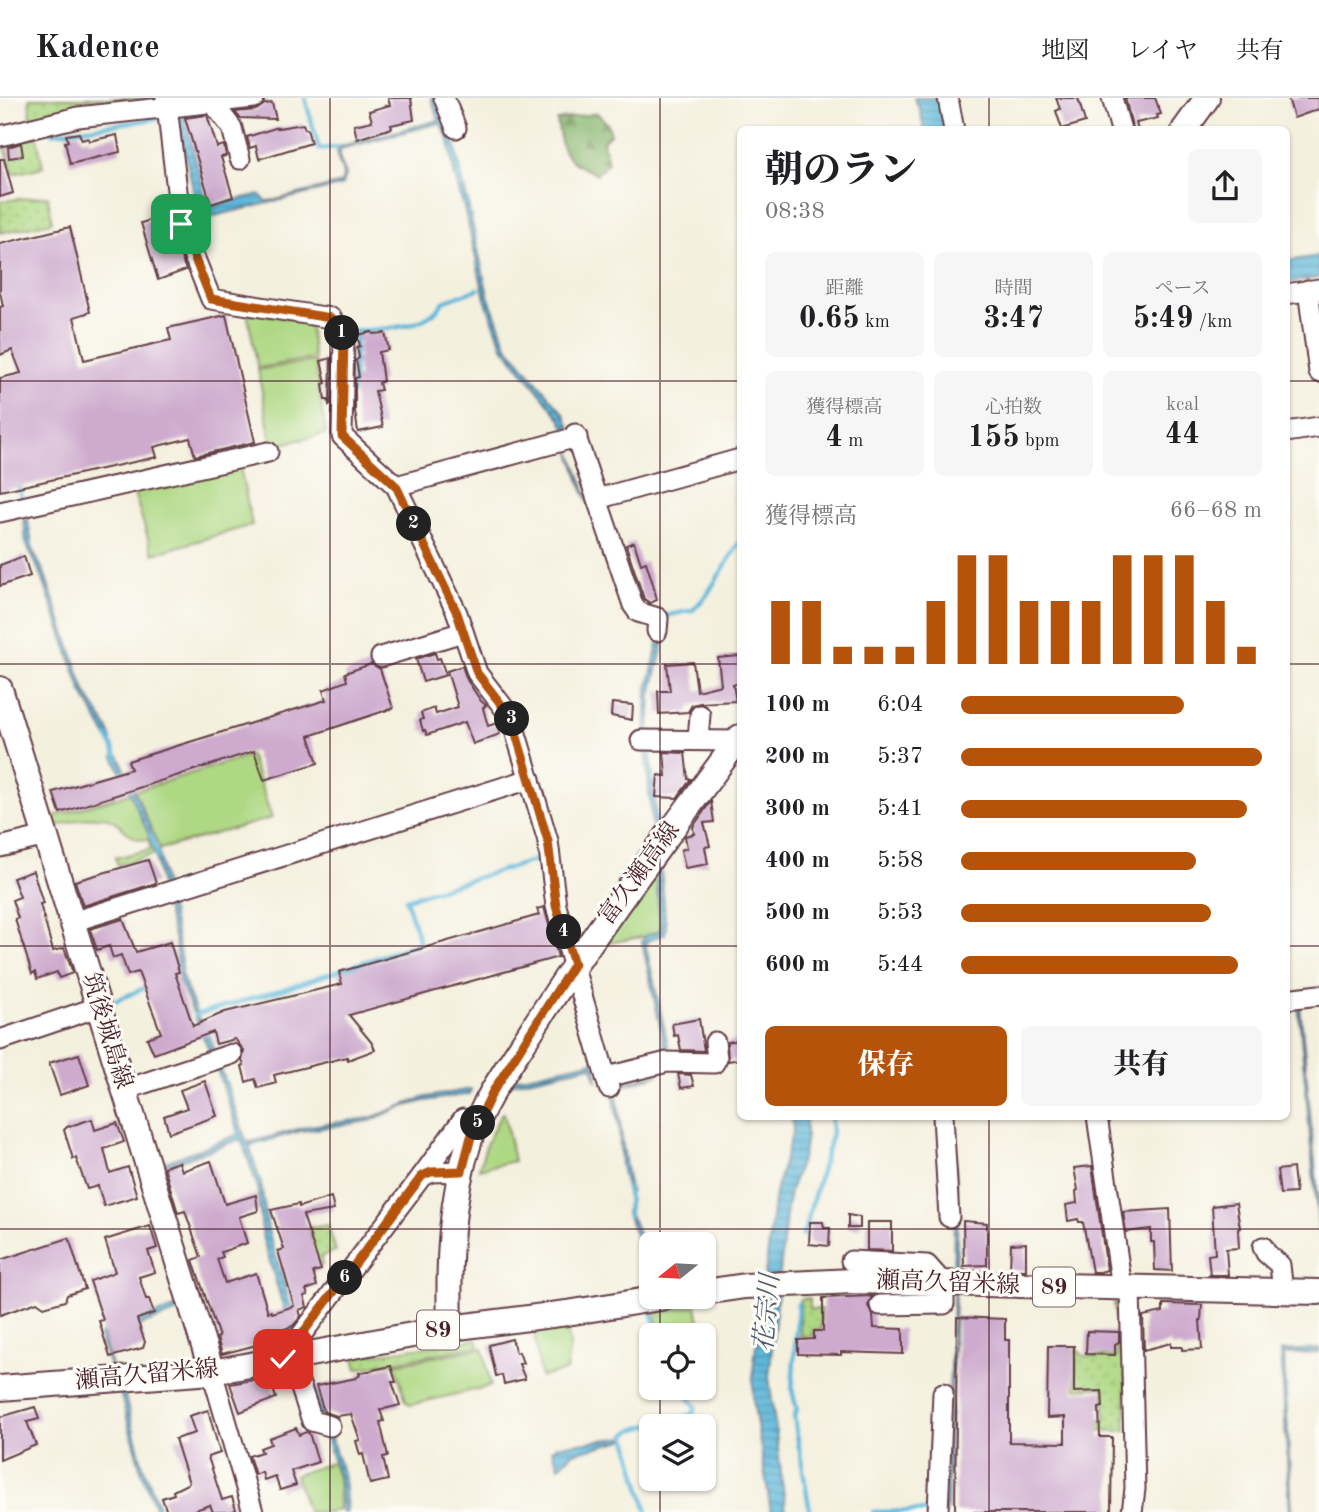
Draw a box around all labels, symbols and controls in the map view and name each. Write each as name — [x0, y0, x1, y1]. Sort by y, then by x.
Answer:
text: Kadence — [35, 32, 160, 65]
text: 地図 — [1041, 40, 1089, 64]
text: レイヤ — [1127, 40, 1198, 64]
text: 共有 — [1236, 40, 1284, 64]
button: share — [1188, 149, 1262, 223]
text: 朝のラン — [765, 153, 917, 191]
pin — [151, 194, 211, 254]
text: 08:38 — [765, 200, 825, 223]
icon: arrive — [162, 205, 200, 243]
text: 距離 — [825, 280, 864, 299]
text: 時間 — [994, 280, 1033, 299]
text: ペース — [1154, 280, 1211, 299]
text: 0.65 — [799, 304, 860, 334]
text: 3:47 — [983, 304, 1044, 334]
text: 5:49 — [1133, 304, 1193, 334]
text: km — [860, 313, 890, 332]
text: /km — [1193, 313, 1232, 332]
pin: 1 — [324, 316, 360, 350]
text: 1 — [336, 323, 347, 342]
text: kcal — [1166, 396, 1199, 415]
text: 獲得標高 — [806, 399, 883, 418]
text: 心拍数 — [985, 399, 1042, 418]
text: 44 — [1165, 420, 1200, 450]
text: 4 — [826, 423, 843, 453]
text: 155 — [967, 423, 1020, 453]
text: m — [843, 432, 863, 451]
text: bpm — [1020, 432, 1060, 451]
text: 66–68 m — [1170, 499, 1262, 522]
text: 獲得標高 — [765, 505, 857, 528]
pin: 2 — [396, 506, 432, 542]
text: 2 — [408, 514, 419, 533]
text: 100 m — [765, 693, 830, 716]
text: 6:04 — [877, 693, 923, 716]
pin: 3 — [494, 702, 530, 736]
text: 3 — [506, 709, 517, 728]
text: 200 m — [765, 745, 830, 768]
text: 5:37 — [877, 745, 923, 768]
text: 300 m — [765, 797, 830, 820]
text: 5:41 — [877, 797, 923, 820]
street label: 富久瀬高線 — [593, 817, 685, 930]
text: 400 m — [765, 849, 830, 872]
text: 5:58 — [877, 849, 923, 872]
text: 500 m — [765, 901, 830, 924]
text: 5:53 — [877, 901, 923, 924]
pin: 4 — [546, 914, 582, 950]
text: 4 — [558, 922, 569, 941]
text: 600 m — [765, 953, 830, 976]
text: 5:44 — [877, 953, 923, 976]
street label: 筑後城島線 — [77, 969, 138, 1092]
button: 保存 — [765, 1026, 1007, 1106]
button: 共有 — [1021, 1026, 1262, 1106]
pin: 5 — [461, 1105, 496, 1140]
text: 5 — [472, 1113, 483, 1132]
north arrow — [639, 1232, 716, 1309]
map controls — [639, 1232, 716, 1491]
pin: 6 — [328, 1260, 362, 1296]
street label: 瀬高久留米線 — [876, 1266, 1020, 1299]
text: 6 — [339, 1268, 350, 1287]
road number: 89 — [1033, 1268, 1075, 1306]
water label: 花宗川 — [750, 1270, 785, 1353]
road number: 89 — [417, 1310, 459, 1350]
button: locate — [639, 1323, 716, 1400]
pin — [253, 1329, 313, 1389]
icon: check — [264, 1340, 302, 1378]
street label: 瀬高久留米線 — [74, 1355, 220, 1394]
button: layers — [639, 1414, 716, 1491]

